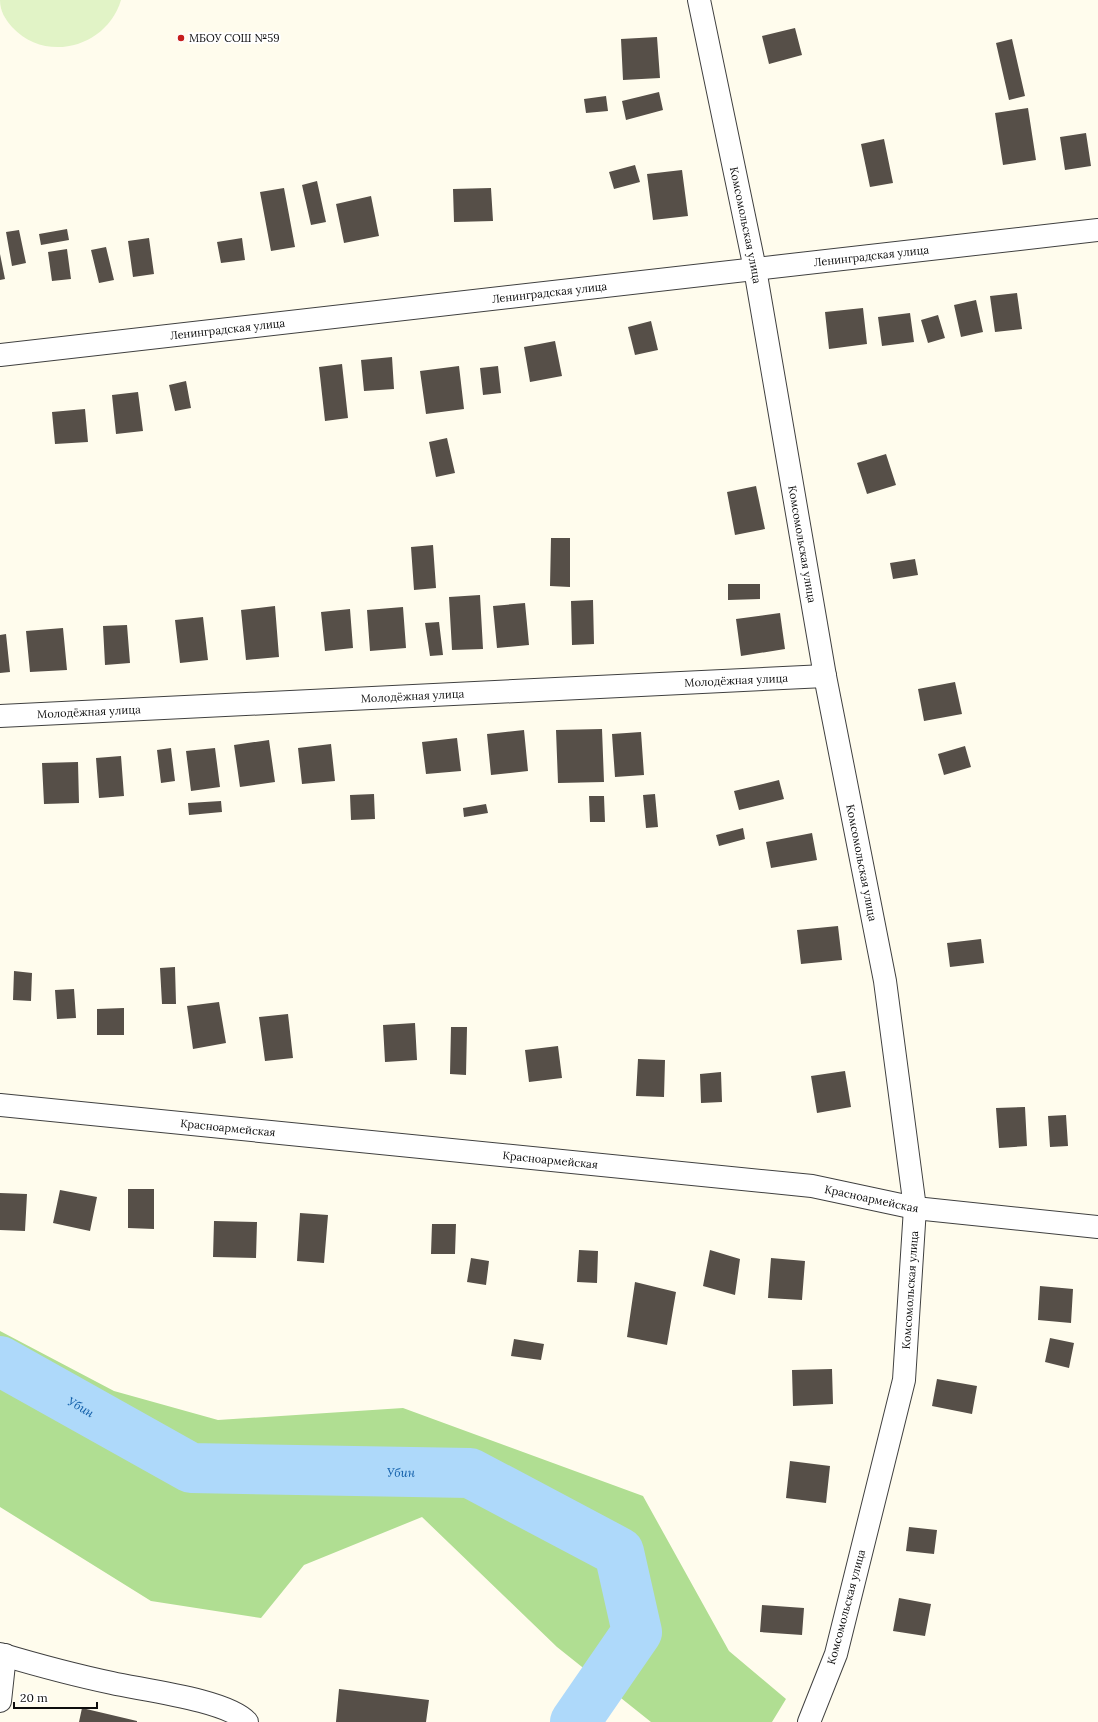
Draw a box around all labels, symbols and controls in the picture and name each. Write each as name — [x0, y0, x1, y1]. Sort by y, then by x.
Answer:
place label: МБОУ СОШ №59 — [189, 31, 280, 45]
marker: МБОУ СОШ №59 — [176, 33, 186, 43]
street label: Комсомольская улица — [727, 166, 764, 285]
street label: Ленинградская улица — [813, 242, 930, 269]
street label: Ленинградская улица — [491, 279, 608, 306]
street label: Ленинградская улица — [169, 316, 286, 343]
street label: Комсомольская улица — [785, 484, 819, 604]
street label: Молодёжная улица — [684, 671, 789, 690]
street label: Молодёжная улица — [360, 686, 465, 705]
street label: Молодёжная улица — [37, 702, 141, 721]
street label: Комсомольская улица — [843, 803, 880, 923]
street label: Красноармейская — [180, 1116, 276, 1139]
street label: Красноармейская — [502, 1148, 599, 1172]
street label: Красноармейская — [823, 1182, 919, 1215]
street label: Комсомольская улица — [899, 1230, 921, 1350]
water label: Убин — [65, 1393, 98, 1420]
water label: Убин — [387, 1464, 416, 1480]
street label: Комсомольская улица — [824, 1548, 868, 1666]
scale bar — [14, 1684, 97, 1710]
text: 20 m — [20, 1690, 48, 1705]

